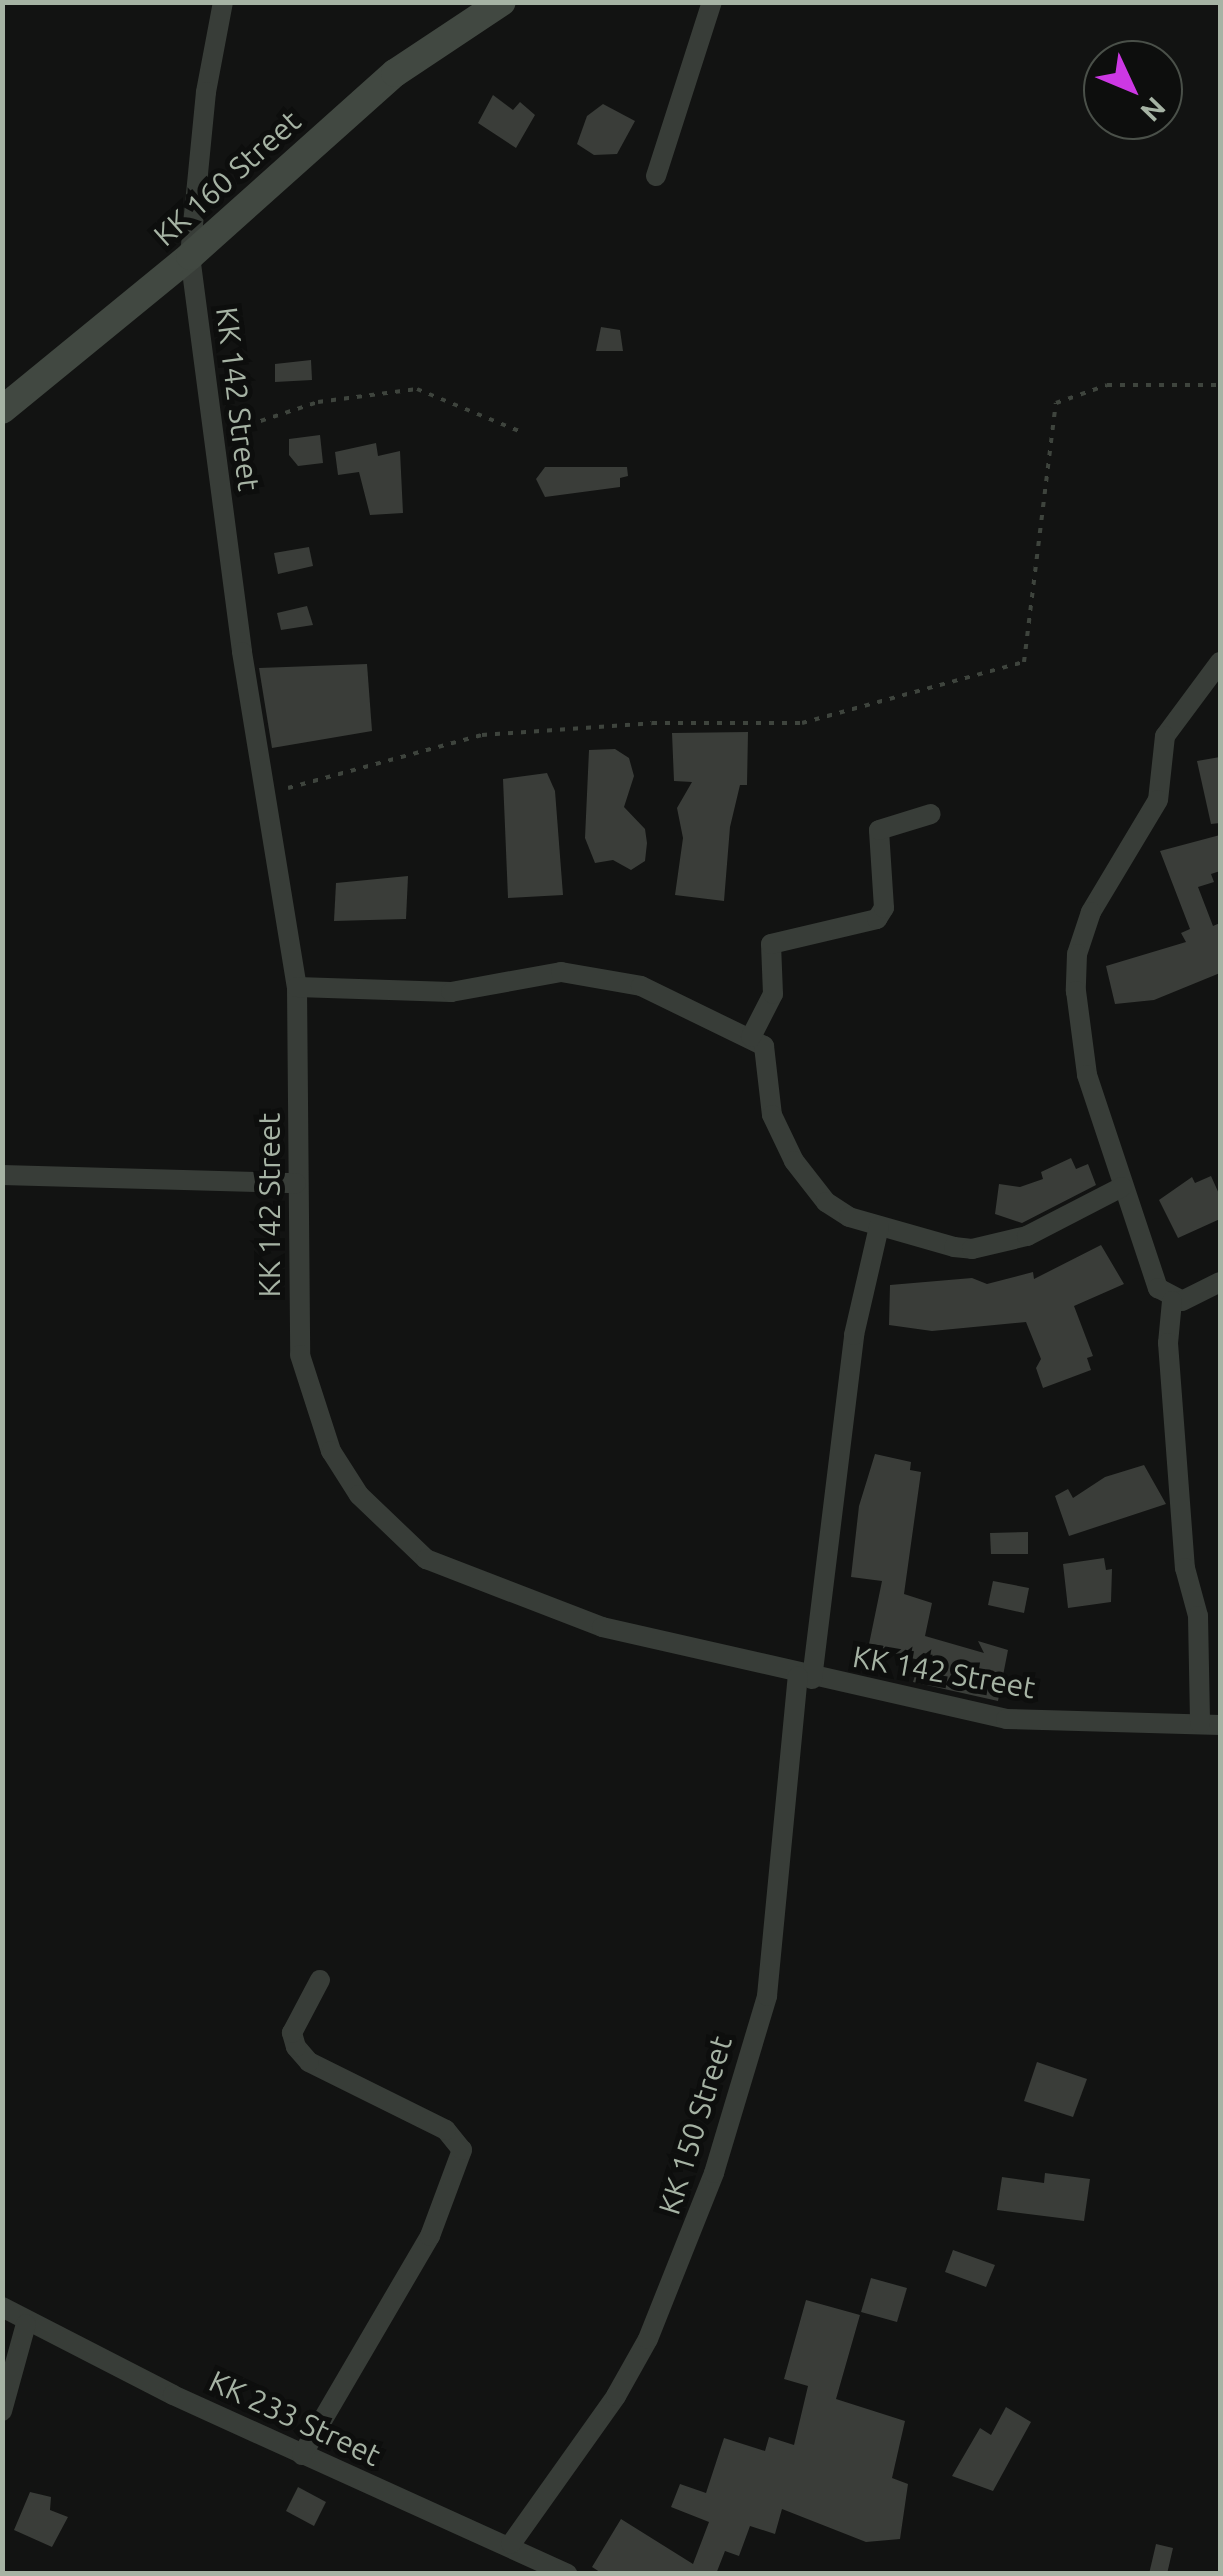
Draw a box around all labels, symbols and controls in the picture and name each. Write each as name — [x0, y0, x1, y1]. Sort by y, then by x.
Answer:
north arrow — [1083, 40, 1183, 140]
text: N — [1135, 92, 1172, 128]
street label: KK 160 Street — [146, 103, 308, 253]
street label: KK 142 Street — [209, 305, 267, 493]
street label: KK 142 Street — [251, 1113, 287, 1297]
street label: KK 142 Street — [850, 1638, 1038, 1706]
street label: KK 150 Street — [651, 2031, 739, 2219]
street label: KK 233 Street — [204, 2363, 386, 2473]

